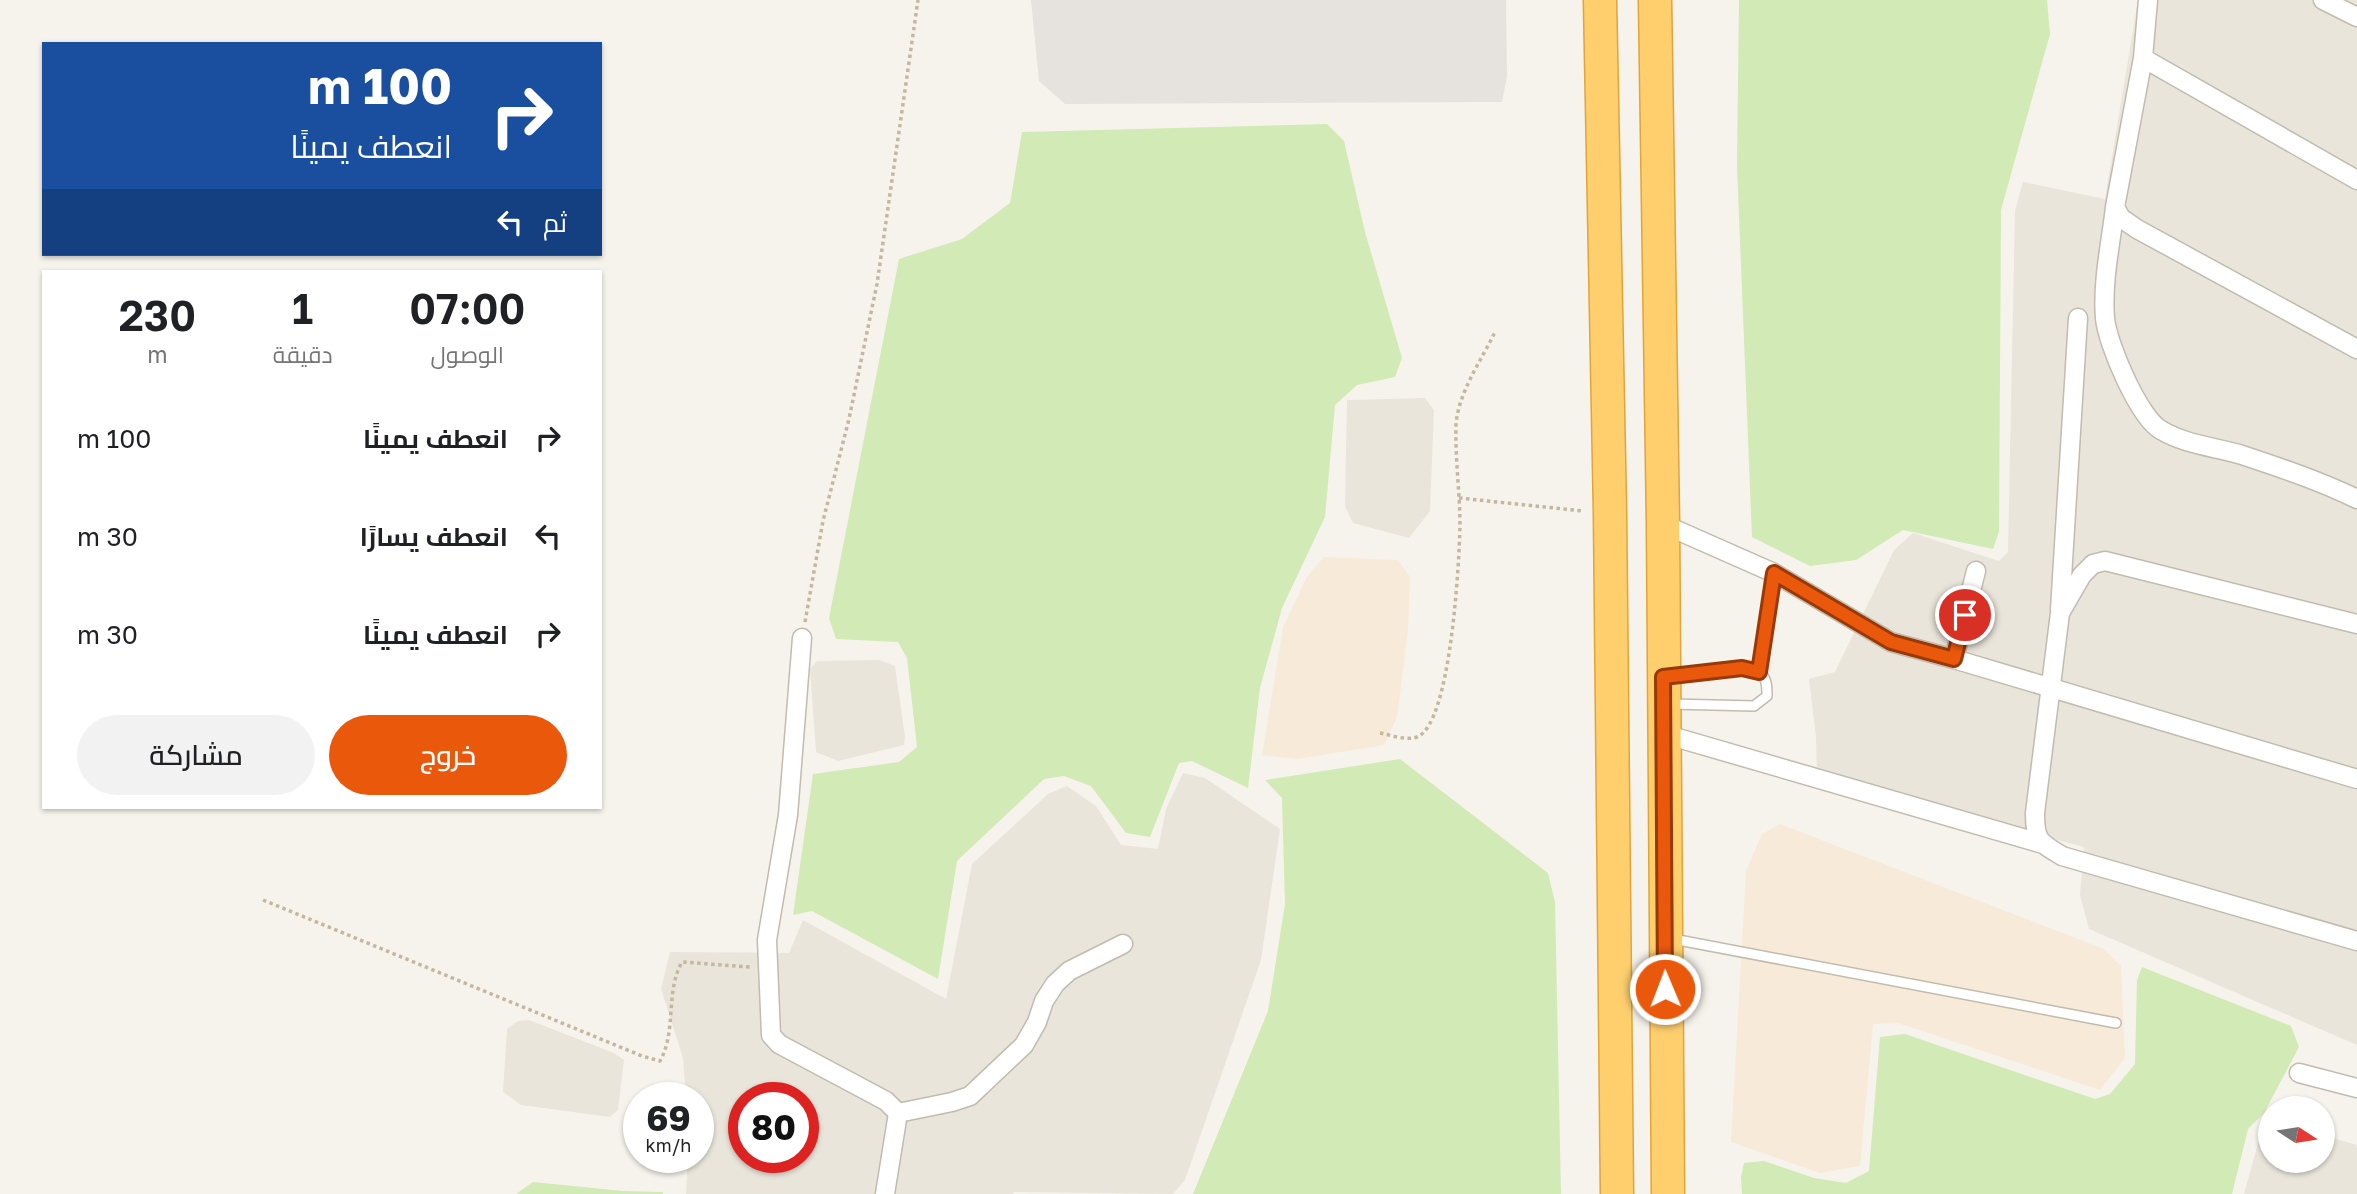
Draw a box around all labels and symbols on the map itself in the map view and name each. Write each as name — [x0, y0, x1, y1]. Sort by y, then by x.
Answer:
pin — [1935, 585, 1995, 645]
position arrow — [1628, 952, 1702, 1026]
speed limit sign: 80 — [728, 1082, 819, 1173]
north arrow — [2258, 1096, 2334, 1172]

